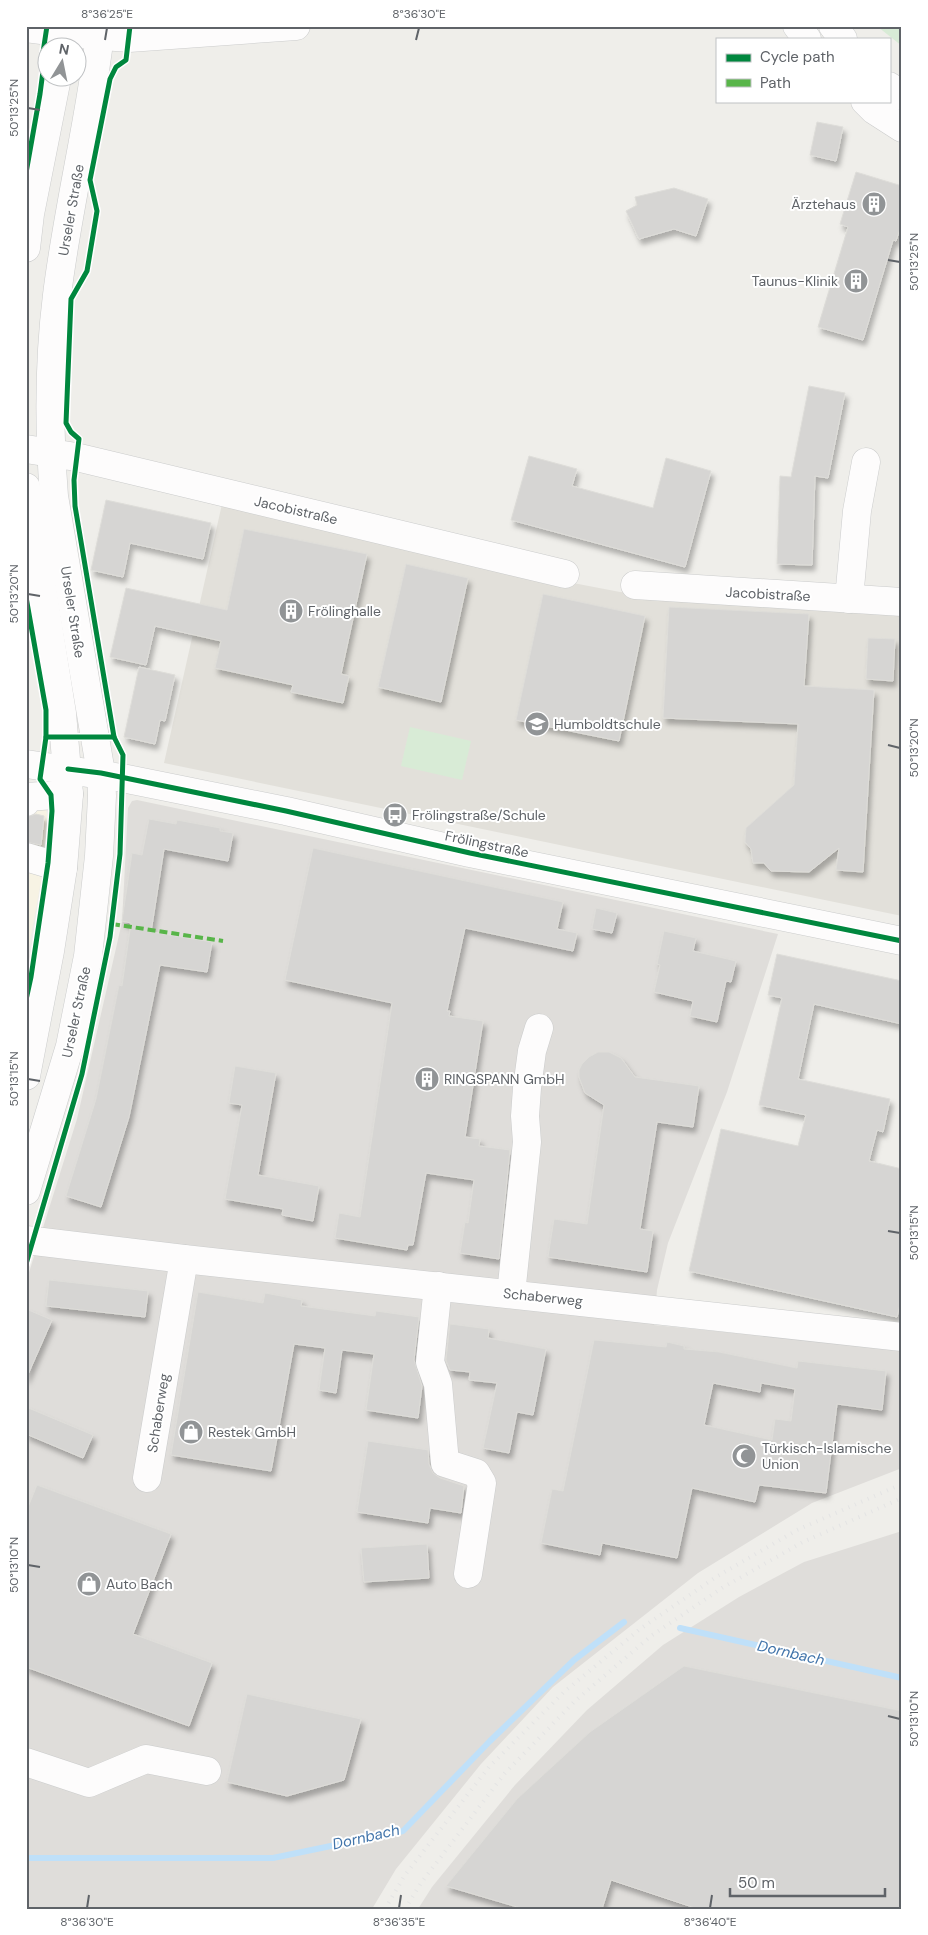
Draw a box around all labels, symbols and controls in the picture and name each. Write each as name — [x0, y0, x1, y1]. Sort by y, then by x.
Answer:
text: 8°36'25"E — [81, 6, 133, 22]
text: 8°36'30"E — [392, 6, 446, 22]
north arrow — [38, 38, 88, 88]
legend — [716, 38, 890, 102]
text: N — [58, 39, 71, 59]
text: Cycle path — [760, 47, 835, 67]
text: Path — [760, 73, 791, 93]
text: 50°13'25"N — [6, 79, 22, 137]
street label: Urseler Straße — [54, 163, 88, 257]
building icon: Ärztehaus — [861, 191, 887, 217]
place label: Ärztehaus — [791, 195, 856, 213]
text: 50°13'25"N — [906, 233, 922, 291]
building icon: Taunus-Klinik — [843, 268, 869, 294]
place label: Taunus-Klinik — [752, 272, 838, 290]
street label: Jacobistraße — [253, 492, 340, 528]
text: 50°13'20"N — [6, 564, 22, 624]
street label: Urseler Straße — [57, 565, 89, 659]
street label: Jacobistraße — [725, 583, 811, 605]
building icon: Frölinghalle — [278, 598, 304, 624]
place label: Frölinghalle — [308, 602, 381, 620]
school or university icon: Humboldtschule — [524, 711, 550, 737]
place label: Humboldtschule — [554, 715, 661, 733]
text: 50°13'20"N — [906, 718, 922, 778]
bus stop icon: Frölingstraße/Schule — [382, 802, 408, 828]
place label: Frölingstraße/Schule — [412, 806, 546, 824]
street label: Frölingstraße — [444, 826, 531, 862]
street label: Urseler Straße — [58, 965, 94, 1059]
text: 50°13'15"N — [6, 1051, 22, 1107]
building icon: RINGSPANN GmbH — [414, 1066, 440, 1092]
place label: RINGSPANN GmbH — [444, 1070, 565, 1088]
text: 50°13'15"N — [906, 1205, 922, 1261]
street label: Schaberweg — [502, 1284, 584, 1310]
street label: Schaberweg — [143, 1372, 173, 1454]
shop icon: Restek GmbH — [178, 1419, 204, 1445]
place label: Restek GmbH — [208, 1423, 296, 1441]
place label: Türkisch-Islamische Union — [762, 1439, 891, 1473]
mosque icon: Türkisch-Islamische Union — [731, 1443, 757, 1469]
text: 50°13'10"N — [6, 1537, 22, 1593]
shop icon: Auto Bach — [76, 1571, 102, 1597]
place label: Auto Bach — [106, 1575, 173, 1593]
water label: Dornbach — [755, 1636, 827, 1671]
text: 50°13'10"N — [906, 1691, 922, 1747]
water label: Dornbach — [330, 1819, 402, 1854]
scale bar — [730, 1865, 886, 1897]
text: 50 m — [738, 1873, 775, 1893]
text: 8°36'30"E — [60, 1914, 114, 1930]
text: 8°36'35"E — [373, 1914, 425, 1930]
text: 8°36'40"E — [683, 1914, 737, 1930]

